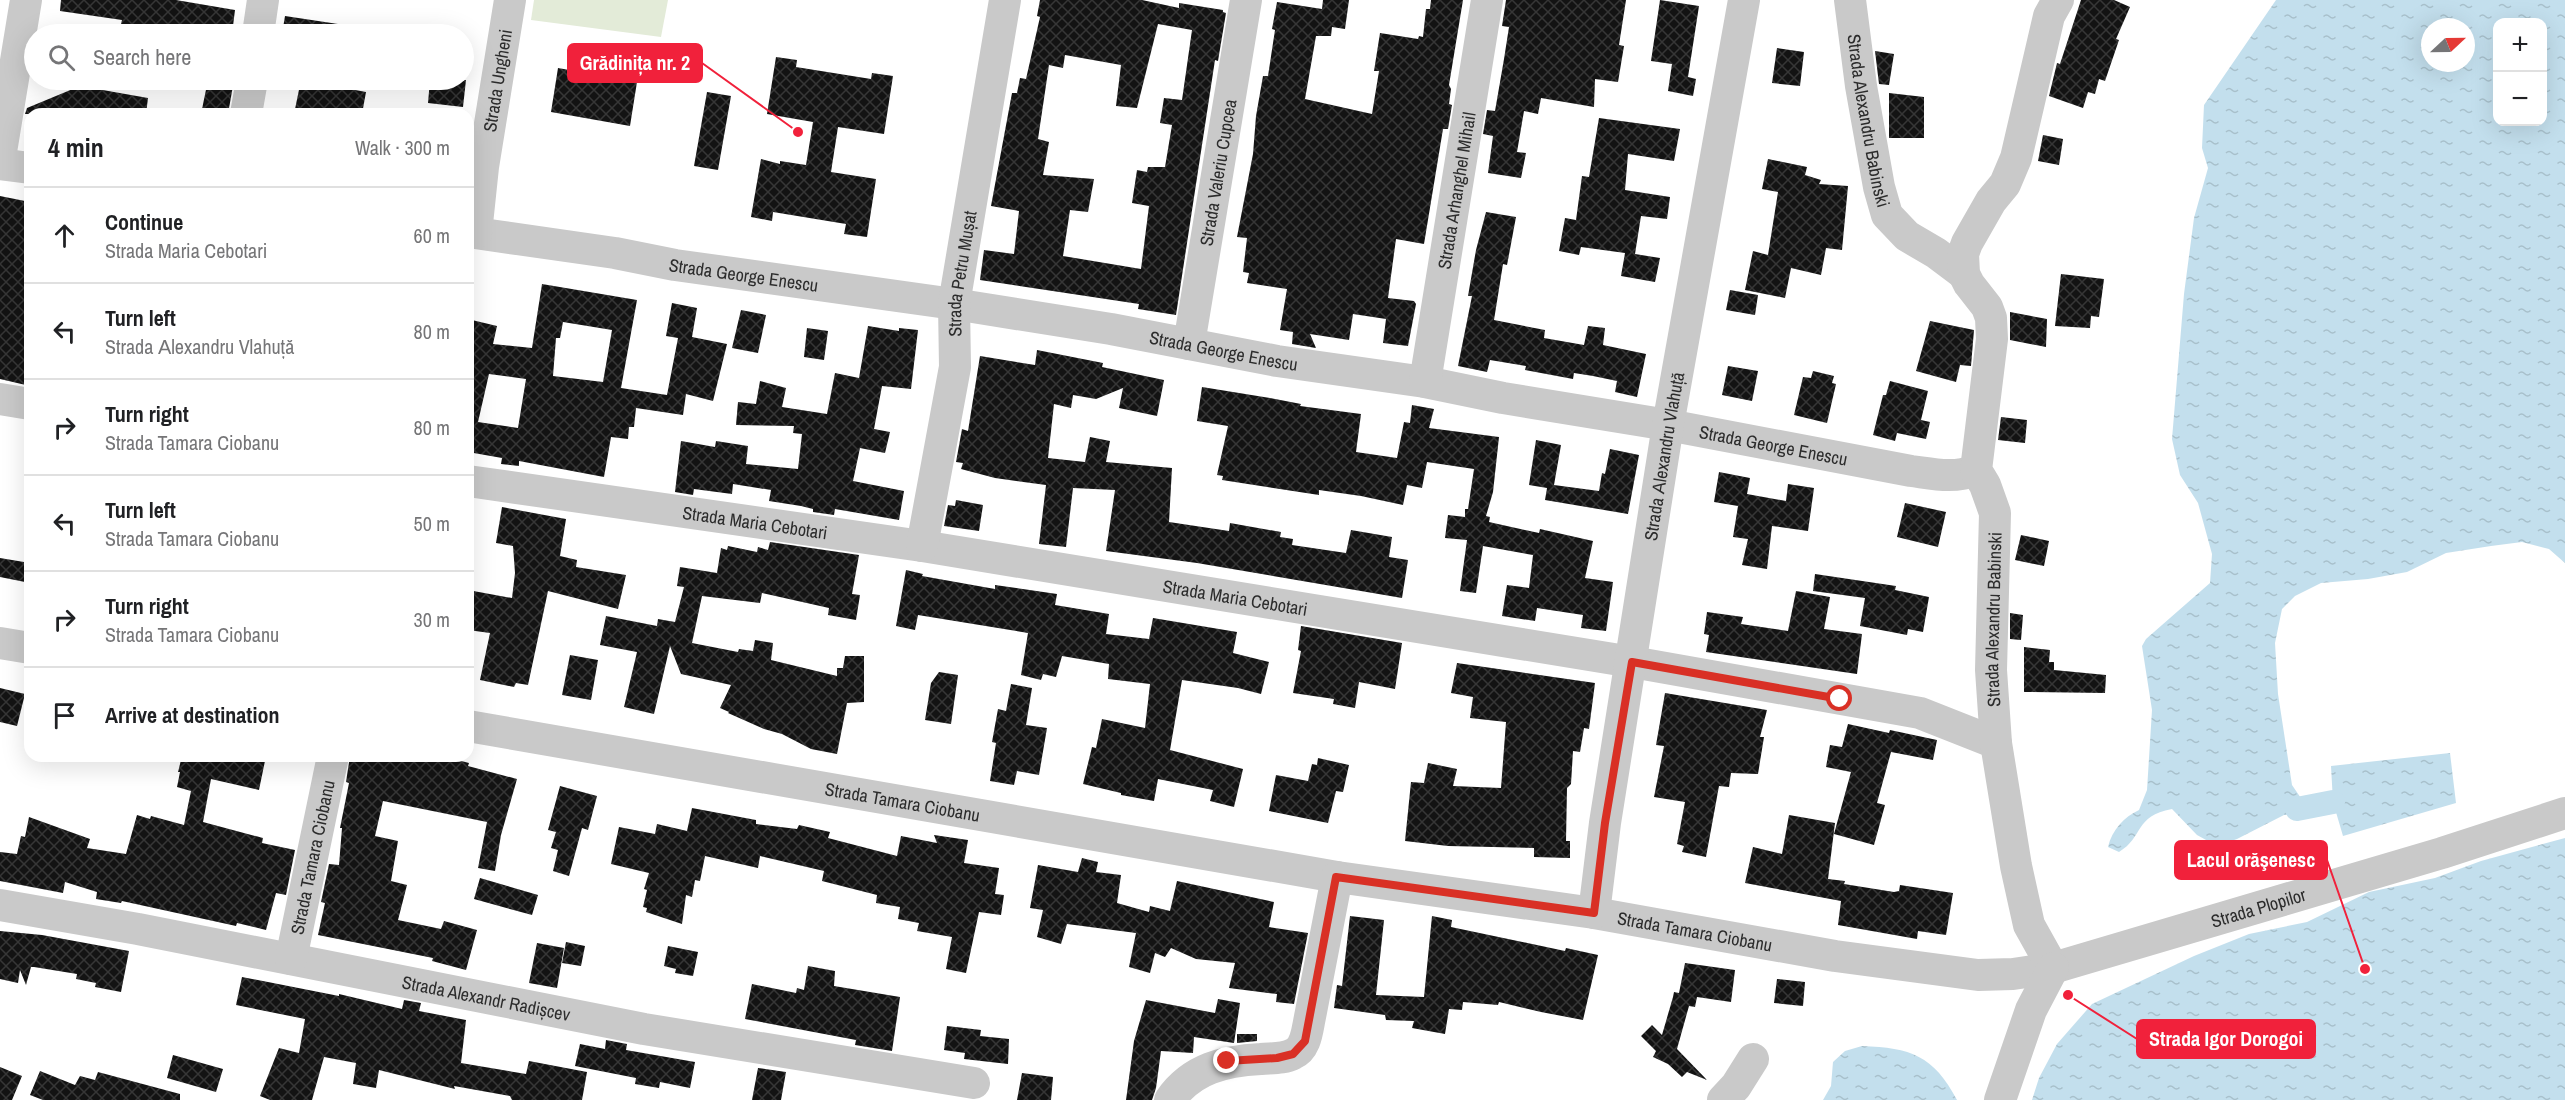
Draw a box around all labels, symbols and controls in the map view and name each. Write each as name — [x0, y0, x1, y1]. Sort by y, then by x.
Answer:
north arrow — [2421, 18, 2475, 72]
map controls — [2493, 18, 2547, 126]
button: + — [2493, 18, 2547, 72]
search box — [24, 24, 474, 90]
street label: Strada Ungheni — [476, 27, 518, 134]
street label: Strada Alexandru Babinski — [1842, 33, 1897, 210]
icon: search — [45, 41, 78, 74]
text: Search here — [93, 42, 191, 72]
callout: Grădinița nr. 2 — [568, 44, 702, 82]
text: Grădinița nr. 2 — [580, 49, 690, 76]
button: − — [2493, 72, 2547, 126]
street label: Strada Valeriu Cupcea — [1193, 97, 1242, 248]
street label: Strada Arhanghel Mihail — [1431, 110, 1481, 271]
text: 4 min — [48, 130, 104, 165]
text: Walk · 300 m — [355, 134, 450, 161]
text: Continue — [105, 207, 183, 237]
street label: Strada Petru Mușat — [941, 209, 982, 337]
icon: ahead — [48, 219, 81, 252]
text: 60 m — [414, 222, 450, 249]
text: Strada Maria Cebotari — [105, 237, 267, 264]
street label: Strada George Enescu — [667, 252, 820, 297]
text: Turn left — [105, 303, 176, 333]
icon: left — [48, 315, 81, 348]
text: 80 m — [414, 318, 450, 345]
street label: Strada George Enescu — [1147, 324, 1299, 376]
text: Strada Аlexandru Vlahuță — [105, 333, 294, 360]
street label: Strada Аlexandru Vlahuță — [1637, 370, 1690, 542]
text: Turn right — [105, 399, 189, 429]
icon: right — [48, 411, 81, 444]
text: 80 m — [414, 414, 450, 441]
street label: Strada George Enescu — [1697, 419, 1850, 471]
text: Strada Tamara Ciobanu — [105, 429, 279, 456]
text: Turn left — [105, 495, 176, 525]
street label: Strada Maria Cebotari — [681, 499, 829, 545]
icon: left — [48, 507, 81, 540]
text: 50 m — [414, 510, 450, 537]
text: Strada Tamara Ciobanu — [105, 525, 279, 552]
street label: Strada Alexandru Babinski — [1978, 532, 2007, 708]
street label: Strada Maria Cebotari — [1161, 573, 1309, 621]
text: Turn right — [105, 591, 189, 621]
icon: right — [48, 603, 81, 636]
text: 30 m — [414, 606, 450, 633]
text: Strada Tamara Ciobanu — [105, 621, 279, 648]
route start — [1826, 685, 1852, 711]
icon: arrive — [48, 699, 81, 732]
text: Arrive at destination — [105, 700, 279, 730]
street label: Strada Tamara Ciobanu — [823, 776, 982, 827]
street label: Strada Tamara Ciobanu — [284, 778, 340, 937]
callout: Lacul orăşenesc — [2175, 841, 2327, 879]
text: Lacul orăşenesc — [2187, 846, 2315, 873]
street label: Strada Plopilor — [2208, 881, 2309, 933]
street label: Strada Tamara Ciobanu — [1615, 905, 1774, 957]
street label: Strada Alexandr Radișcev — [400, 969, 573, 1027]
callout: Strada Igor Dorogoi — [2137, 1020, 2315, 1058]
text: Strada Igor Dorogoi — [2149, 1025, 2303, 1052]
route end — [1213, 1047, 1239, 1073]

